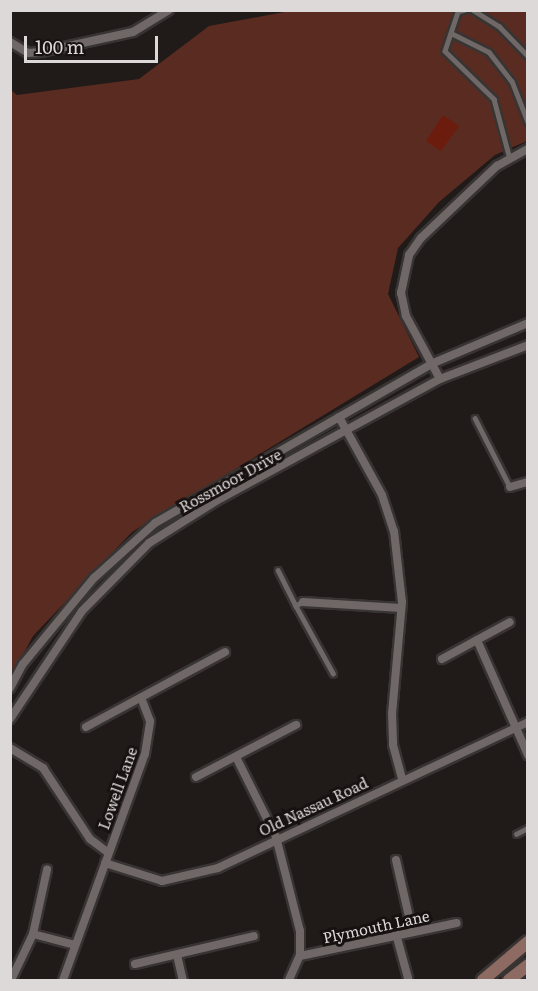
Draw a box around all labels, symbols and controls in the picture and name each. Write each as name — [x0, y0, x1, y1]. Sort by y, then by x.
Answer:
scale bar — [27, 24, 160, 62]
text: 100 m — [35, 33, 84, 60]
street label: Rossmoor Drive — [176, 445, 284, 515]
street label: Lowell Lane — [94, 744, 140, 832]
street label: Old Nassau Road — [256, 773, 370, 839]
street label: Plymouth Lane — [321, 906, 431, 946]

